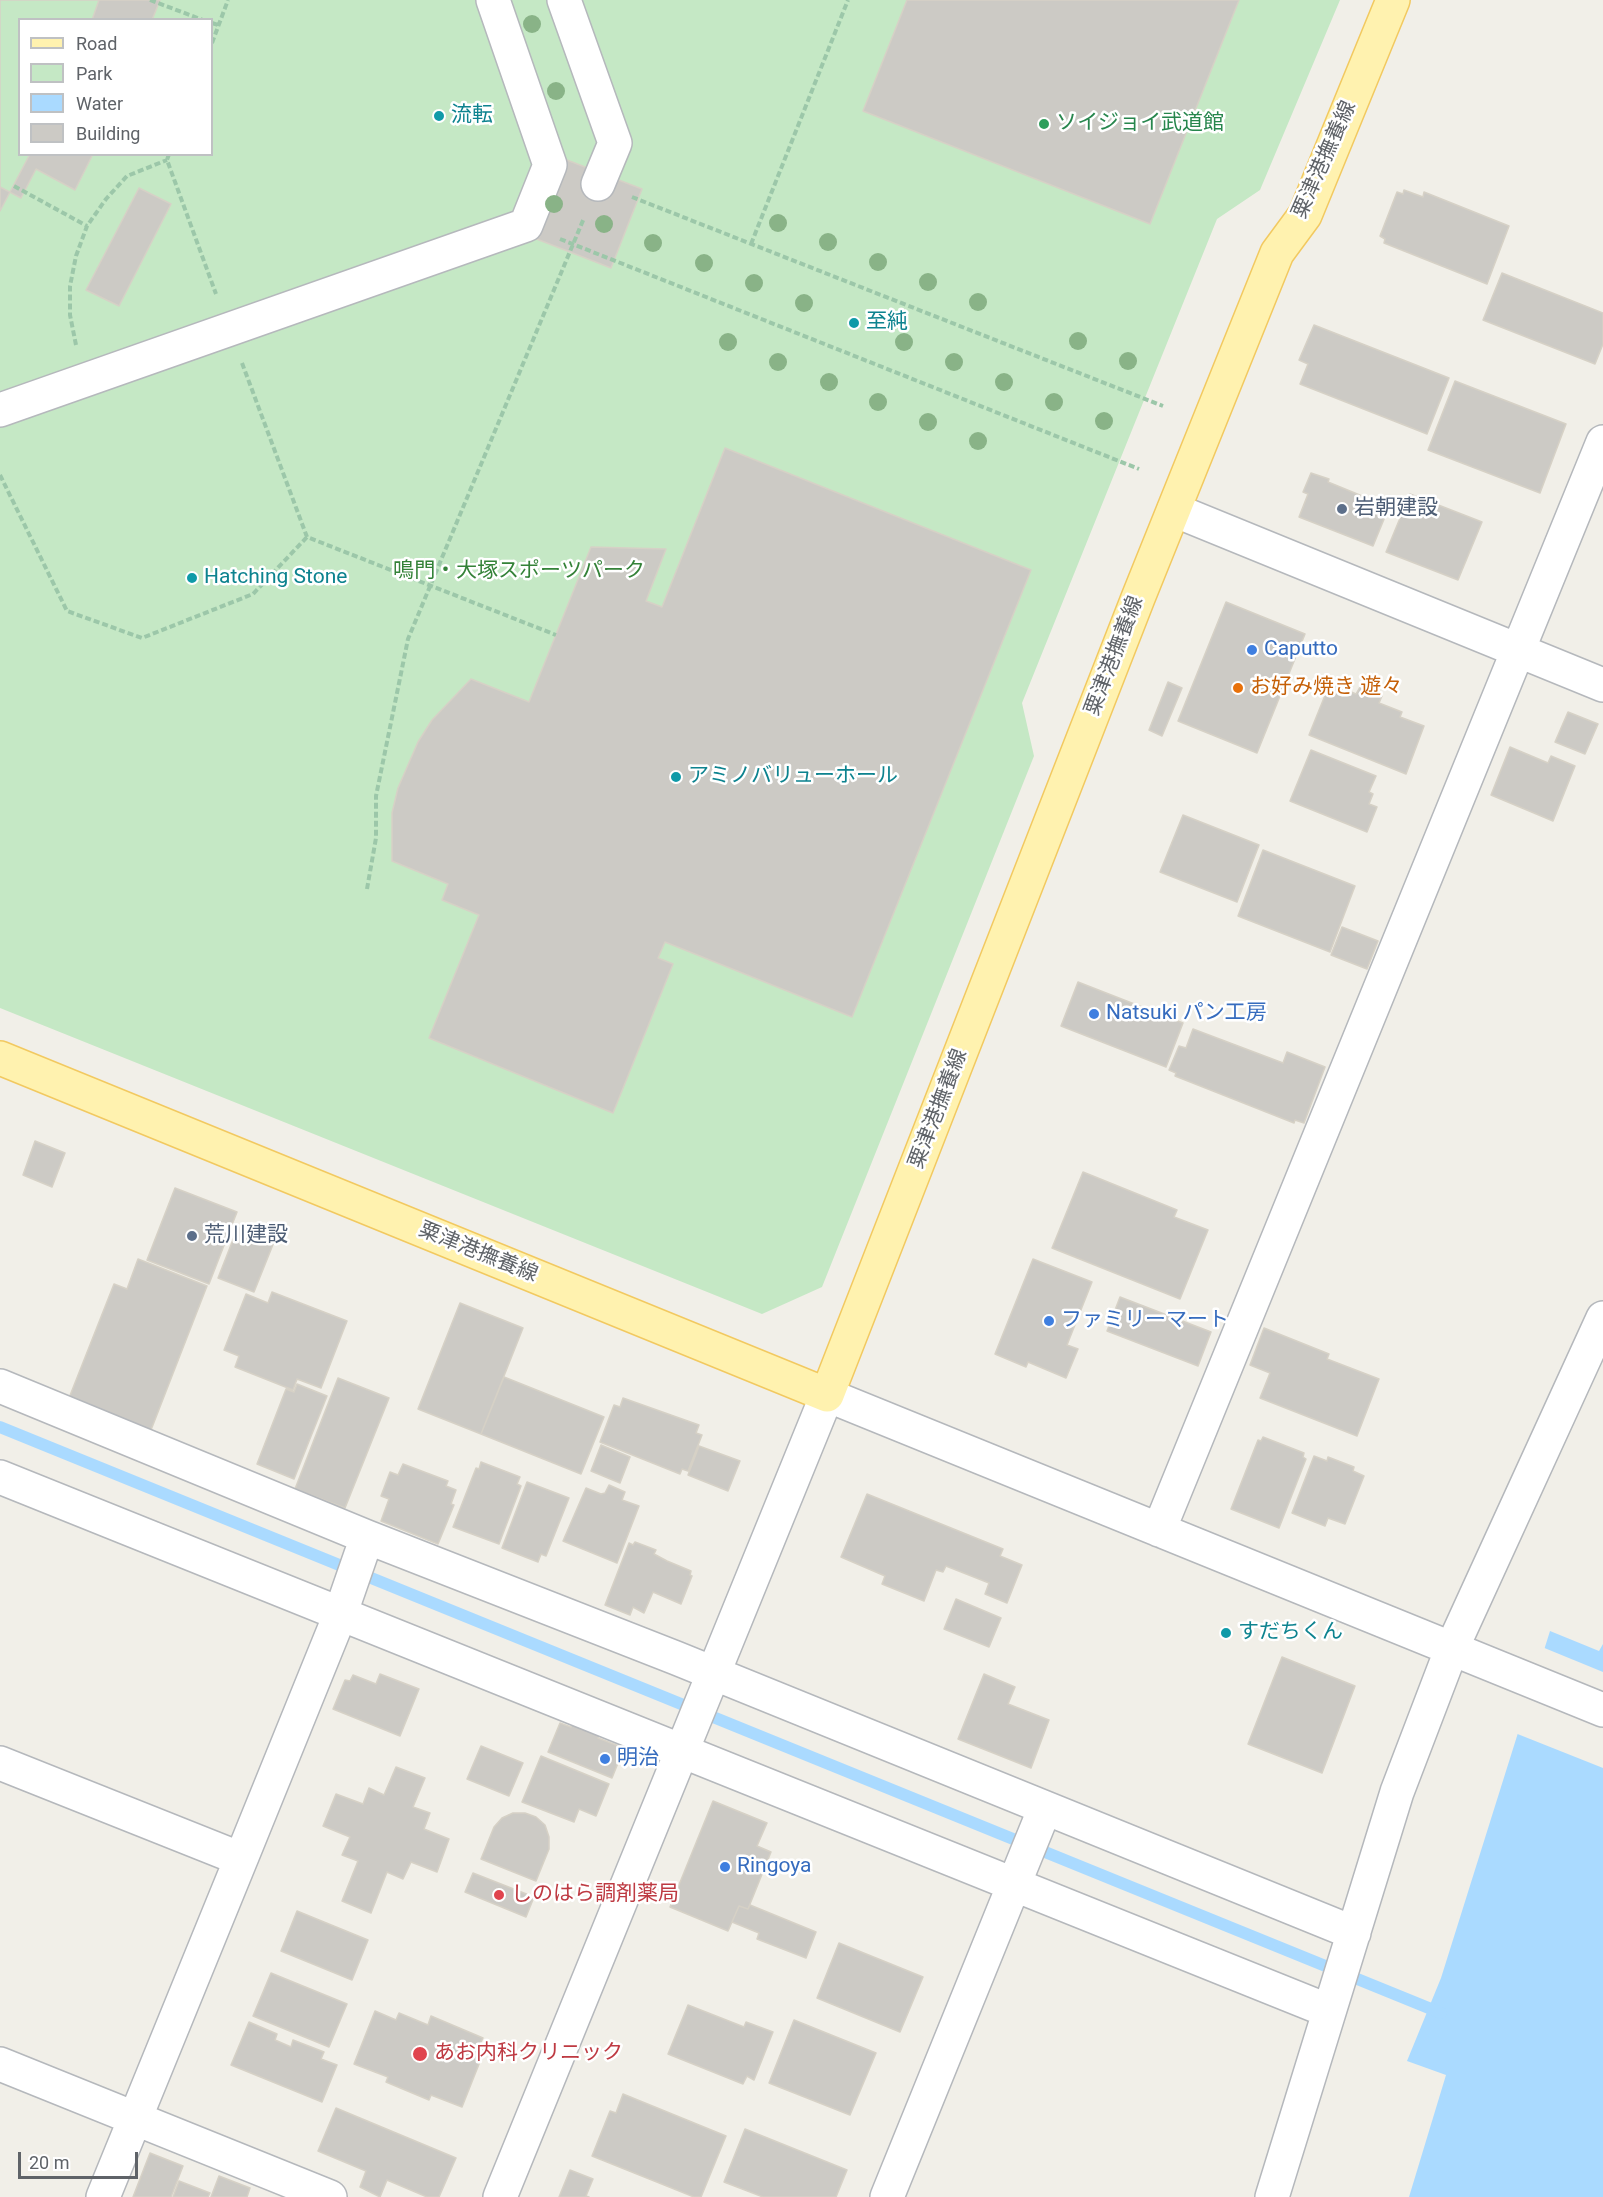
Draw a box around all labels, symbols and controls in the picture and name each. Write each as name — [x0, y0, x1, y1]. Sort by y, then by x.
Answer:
legend — [18, 18, 213, 156]
text: Road — [76, 33, 117, 54]
text: Park — [76, 63, 112, 84]
text: Water — [76, 93, 123, 114]
street label: 粟津港撫養線 — [1288, 97, 1362, 223]
place label: 流転 — [451, 103, 493, 129]
marker: 流転 — [432, 109, 446, 123]
place label: ソイジョイ武道館 — [1056, 111, 1224, 137]
marker: ソイジョイ武道館 — [1037, 117, 1051, 131]
text: Building — [76, 123, 140, 144]
place label: 至純 — [866, 310, 908, 336]
marker: 至純 — [847, 316, 861, 330]
place label: 岩朝建設 — [1354, 496, 1438, 522]
marker: 岩朝建設 — [1335, 502, 1349, 516]
park label: 鳴門・大塚スポーツパーク — [393, 559, 645, 585]
place label: Hatching Stone — [204, 565, 347, 591]
marker: Hatching Stone — [185, 571, 199, 585]
street label: 粟津港撫養線 — [1081, 593, 1149, 719]
place label: Caputto — [1264, 637, 1338, 663]
marker: Caputto — [1245, 643, 1259, 657]
place label: お好み焼き 遊々 — [1250, 675, 1402, 701]
marker: お好み焼き 遊々 — [1231, 681, 1245, 695]
place label: アミノバリューホール — [688, 764, 898, 790]
marker: アミノバリューホール — [669, 770, 683, 784]
place label: Natsuki パン工房 — [1106, 1001, 1267, 1027]
marker: Natsuki パン工房 — [1087, 1007, 1101, 1021]
street label: 粟津港撫養線 — [905, 1046, 973, 1172]
street label: 粟津港撫養線 — [415, 1218, 541, 1288]
place label: 荒川建設 — [204, 1223, 288, 1249]
marker: 荒川建設 — [185, 1229, 199, 1243]
place label: ファミリーマート — [1061, 1308, 1229, 1334]
marker: ファミリーマート — [1042, 1314, 1056, 1328]
place label: すだちくん — [1238, 1620, 1343, 1646]
marker: すだちくん — [1219, 1626, 1233, 1640]
place label: 明治 — [617, 1746, 659, 1772]
marker: 明治 — [598, 1752, 612, 1766]
place label: Ringoya — [737, 1854, 811, 1880]
marker: Ringoya — [718, 1860, 732, 1874]
place label: しのはら調剤薬局 — [511, 1882, 679, 1908]
marker: しのはら調剤薬局 — [492, 1888, 506, 1902]
place label: あお内科クリニック — [434, 2041, 623, 2067]
marker: あお内科クリニック — [411, 2045, 429, 2063]
scale bar — [21, 2140, 141, 2178]
text: 20 m — [29, 2152, 69, 2173]

